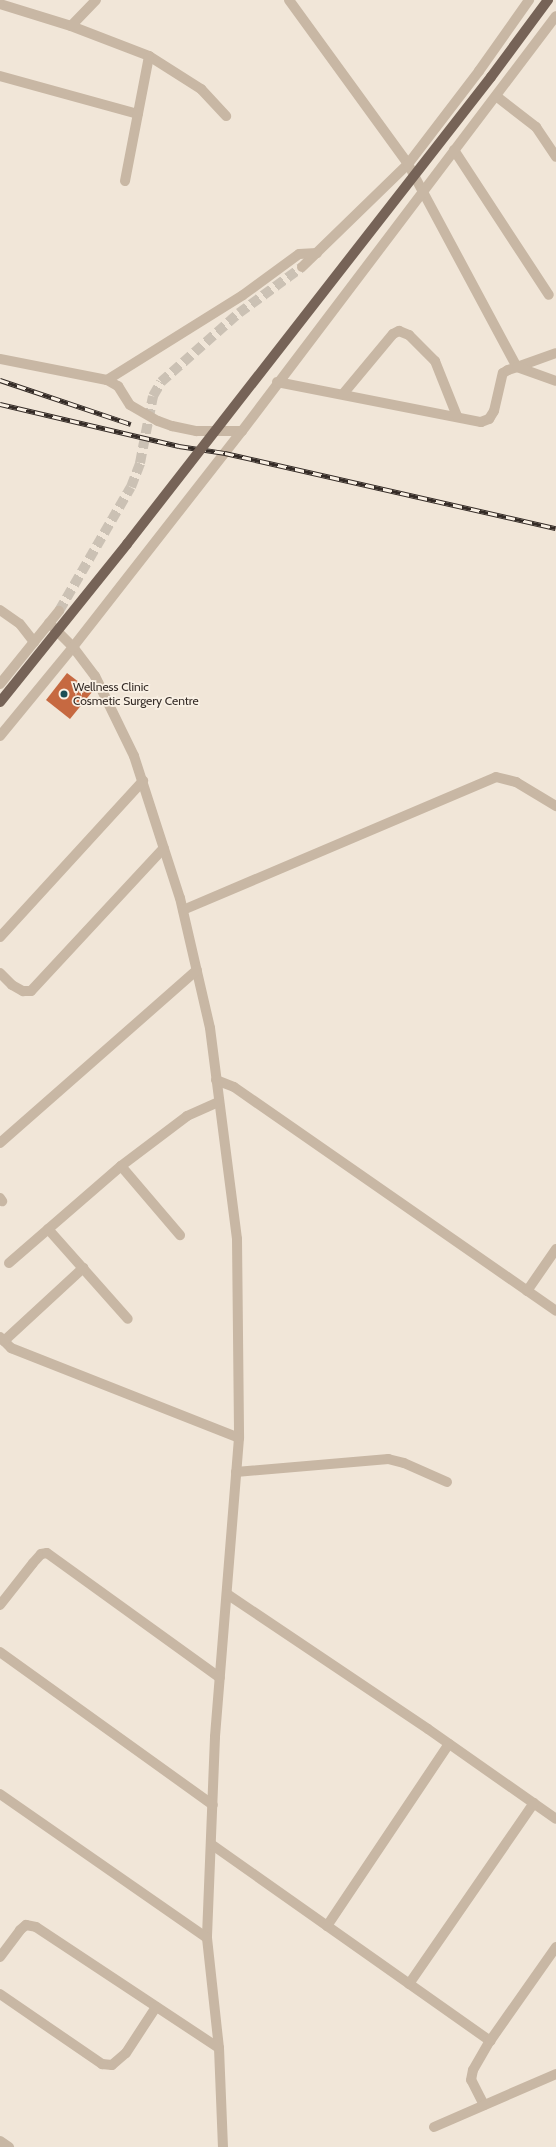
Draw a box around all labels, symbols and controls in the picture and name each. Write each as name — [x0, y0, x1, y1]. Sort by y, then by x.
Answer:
place label: Wellness Clinic Cosmetic Surgery Centre — [73, 680, 199, 708]
marker: Wellness Clinic Cosmetic Surgery Centre — [58, 688, 70, 700]

